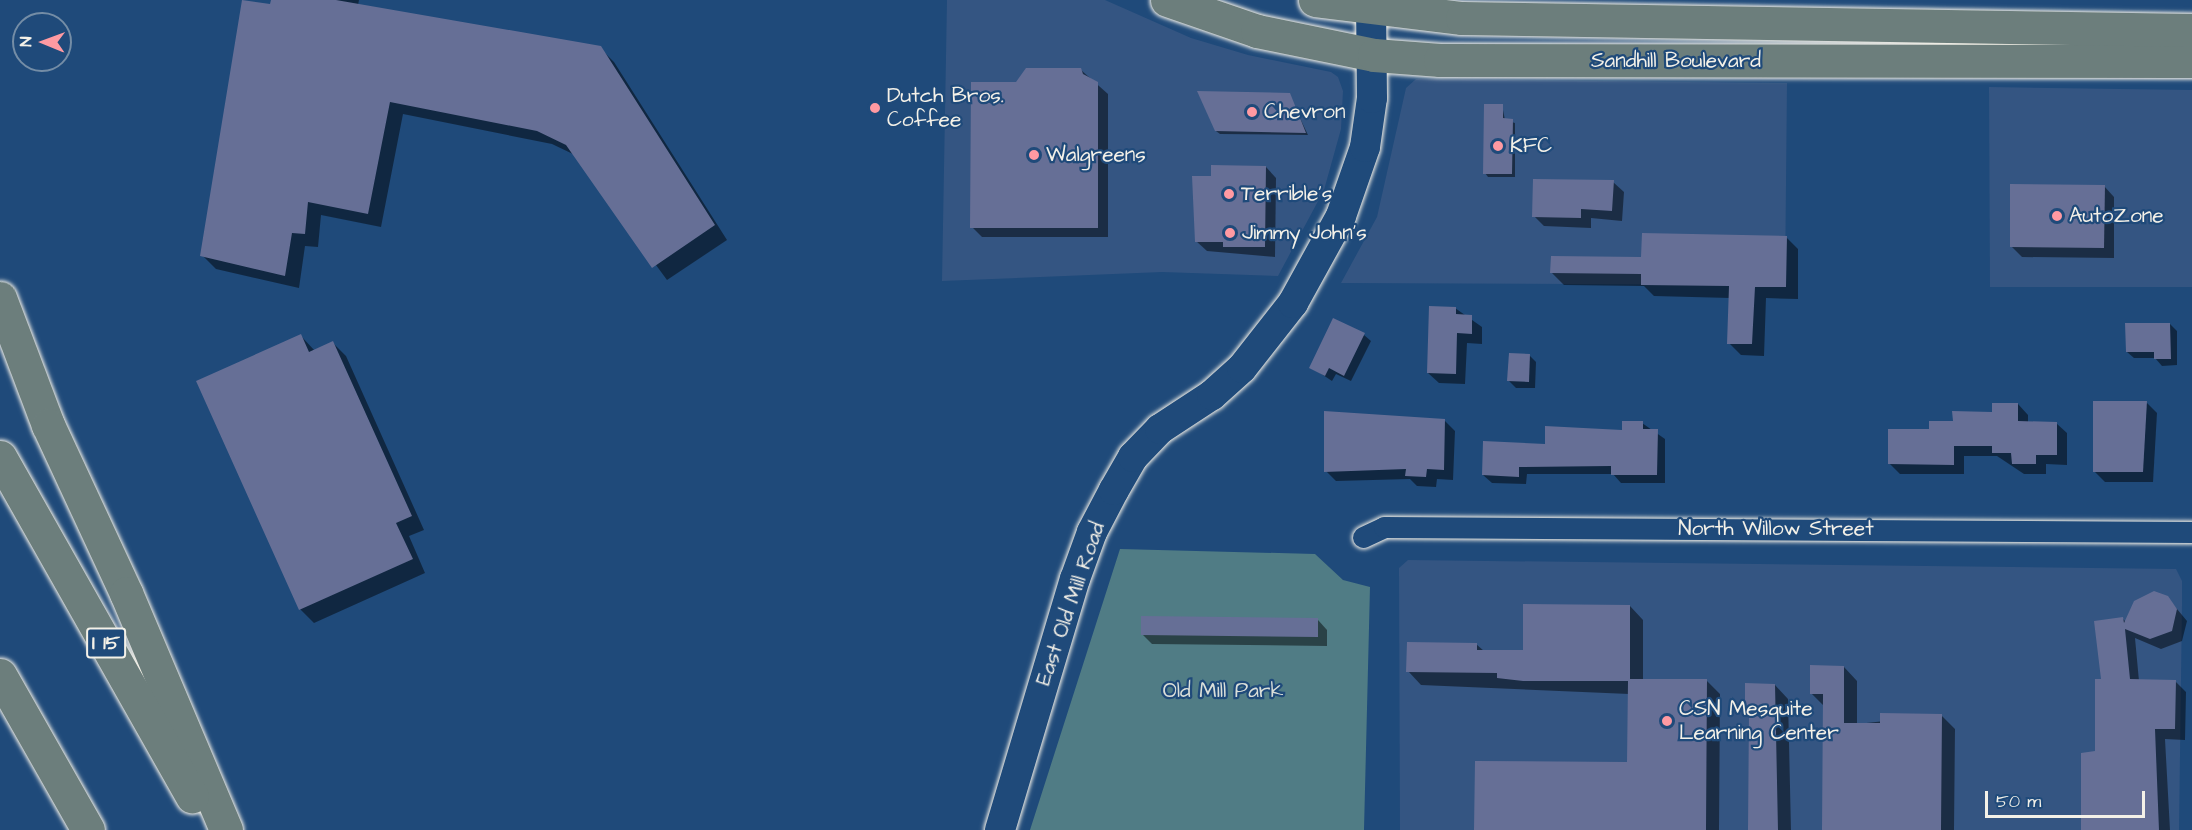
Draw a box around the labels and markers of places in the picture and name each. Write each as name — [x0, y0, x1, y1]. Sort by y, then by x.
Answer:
place label: Dutch Bros. Coffee — [887, 83, 1004, 133]
place label: Chevron — [1264, 99, 1345, 125]
marker: Dutch Bros. Coffee — [868, 101, 882, 115]
marker: Chevron — [1245, 105, 1259, 119]
place label: KFC — [1510, 133, 1552, 159]
marker: KFC — [1491, 139, 1505, 153]
place label: Walgreens — [1046, 142, 1146, 168]
marker: Walgreens — [1027, 148, 1041, 162]
place label: Terrible's — [1241, 181, 1332, 207]
marker: Terrible's — [1222, 187, 1236, 201]
place label: AutoZone — [2069, 203, 2164, 229]
marker: AutoZone — [2050, 209, 2064, 223]
place label: Jimmy John's — [1242, 220, 1367, 246]
marker: Jimmy John's — [1223, 226, 1237, 240]
place label: CSN Mesquite Learning Center — [1679, 696, 1839, 746]
marker: CSN Mesquite Learning Center — [1660, 714, 1674, 728]

